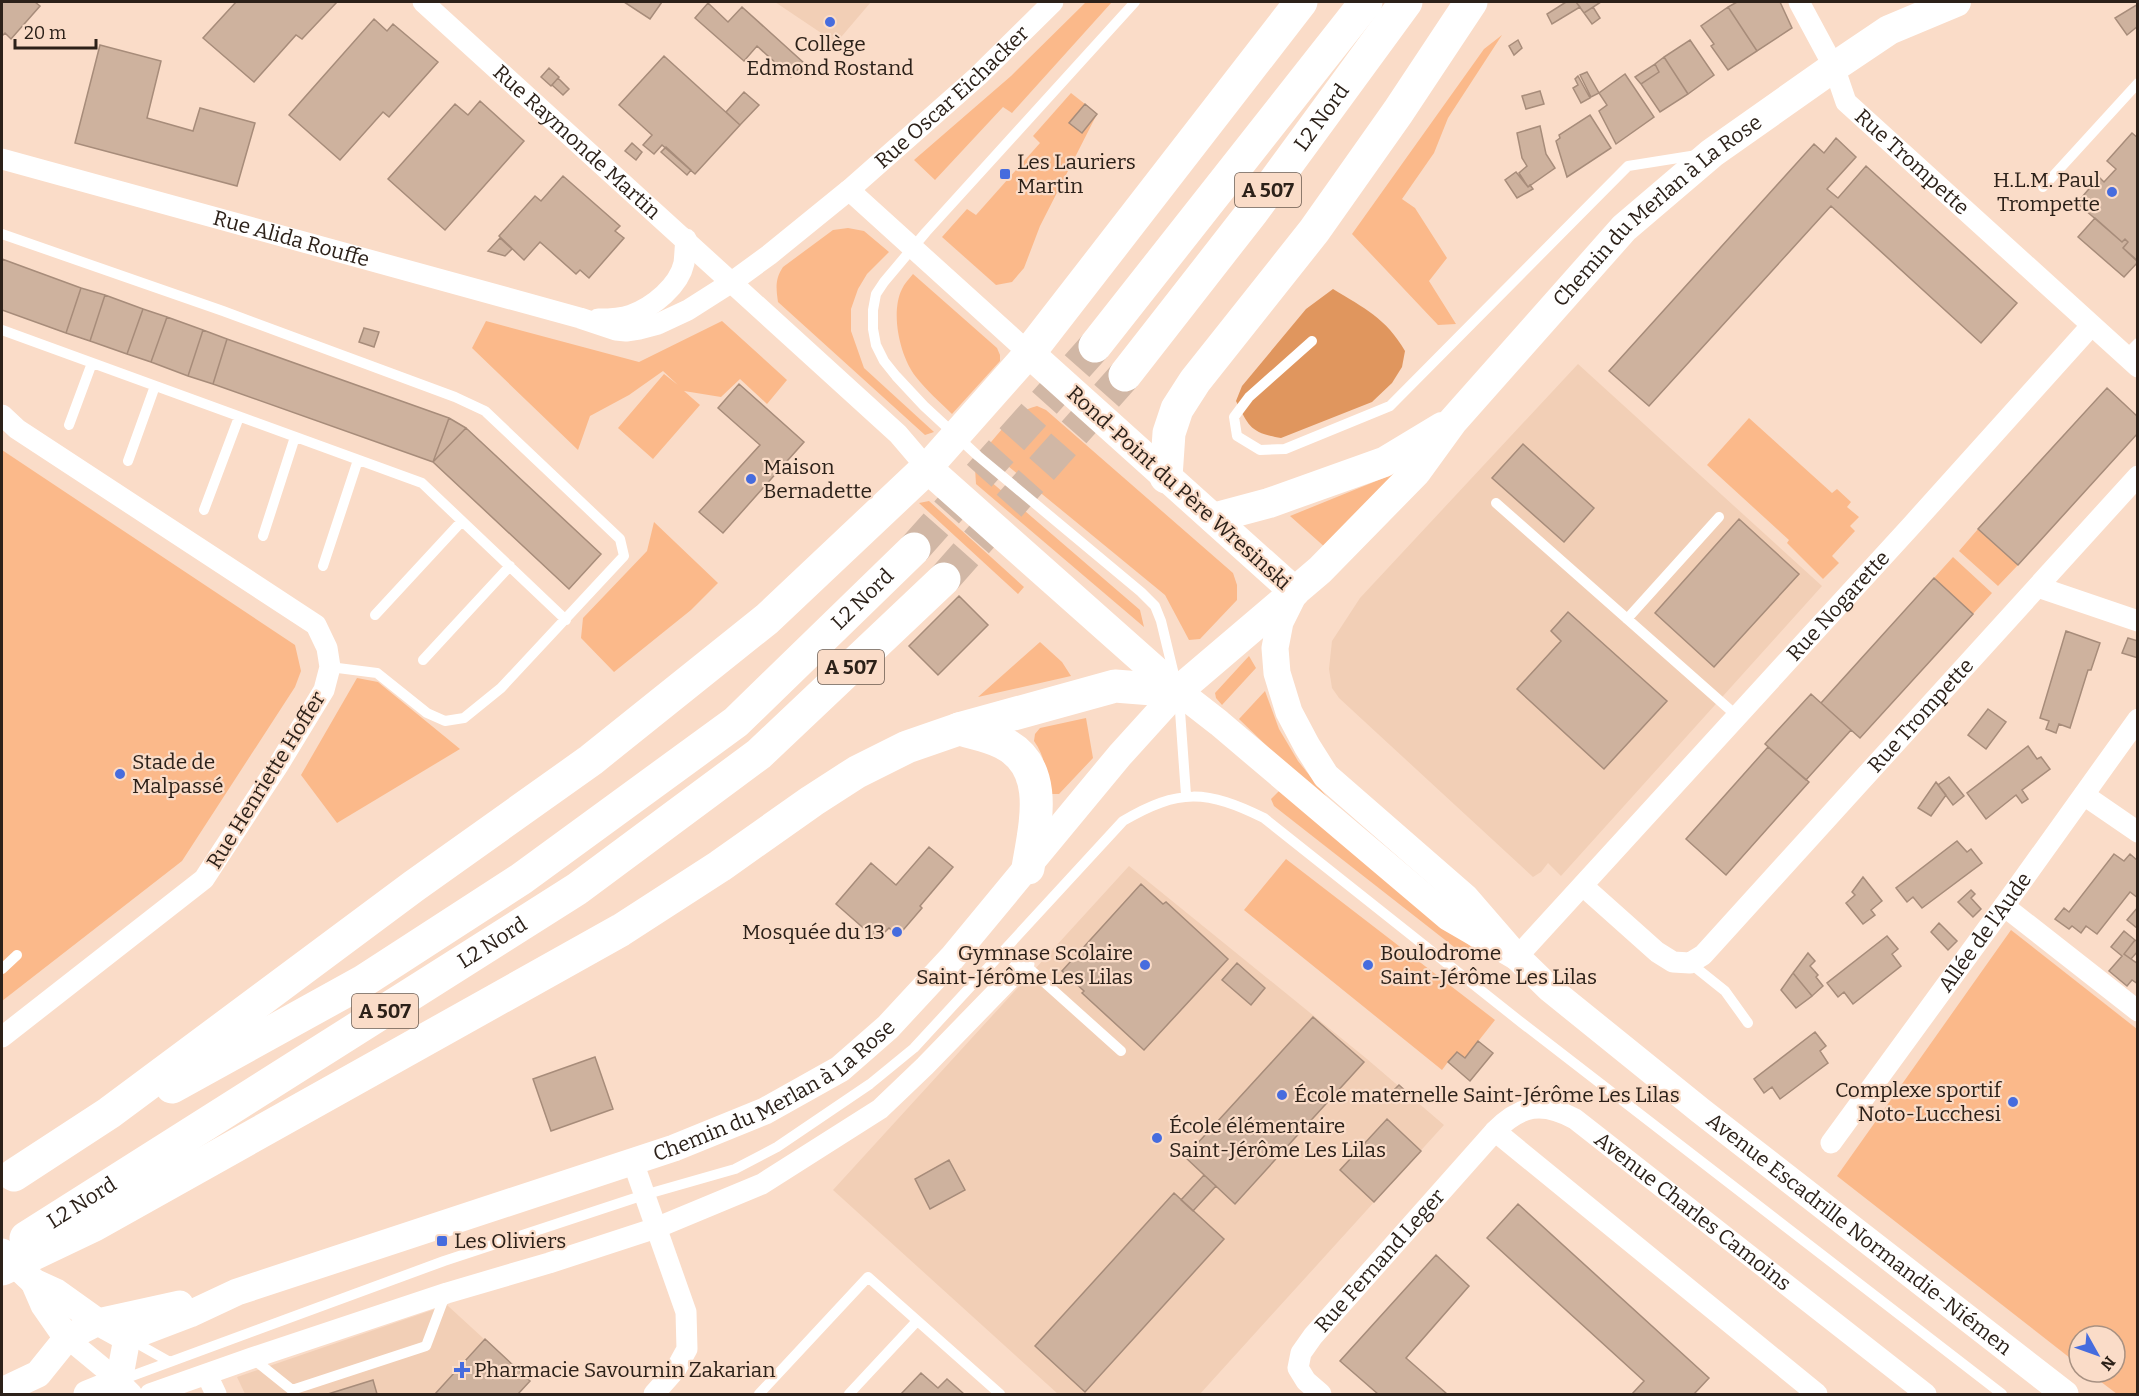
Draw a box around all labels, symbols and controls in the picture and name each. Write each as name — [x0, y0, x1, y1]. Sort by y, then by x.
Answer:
scale bar — [15, 12, 96, 50]
marker: Collège Edmond Rostand — [823, 15, 837, 29]
street label: Rue Oscar Eichacker — [869, 20, 1034, 174]
text: 20 m — [24, 22, 66, 44]
place label: Collège Edmond Rostand — [746, 31, 914, 81]
street label: Rue Raymonde Martin — [488, 59, 666, 225]
street label: L2 Nord — [1288, 79, 1355, 156]
street label: Rue Trompette — [1849, 103, 1975, 220]
street label: Chemin du Merlan à La Rose — [1547, 109, 1767, 312]
place label: Les Lauriers Martin — [1017, 149, 1136, 199]
marker: Les Lauriers Martin — [998, 167, 1012, 181]
place label: H.L.M. Paul Trompette — [1993, 167, 2100, 217]
road number: A 507 — [1235, 173, 1301, 207]
marker: H.L.M. Paul Trompette — [2105, 185, 2119, 199]
street label: Rue Alida Rouffe — [210, 205, 372, 272]
street label: Rond-Point du Père Wresinski — [1062, 380, 1296, 596]
place label: Maison Bernadette — [763, 454, 872, 504]
marker: Maison Bernadette — [744, 472, 758, 486]
street label: Rue Nogarette — [1781, 545, 1895, 666]
street label: L2 Nord — [826, 563, 899, 635]
road number: A 507 — [818, 650, 884, 684]
street label: Rue Trompette — [1862, 653, 1979, 778]
street label: Rue Henriette Hoffer — [201, 687, 331, 873]
place label: Stade de Malpassé — [132, 749, 223, 799]
marker: Stade de Malpassé — [113, 767, 127, 781]
street label: Allée de l'Aude — [1933, 867, 2037, 997]
street label: L2 Nord — [453, 911, 532, 974]
place label: Mosquée du 13 — [742, 919, 885, 945]
marker: Mosquée du 13 — [890, 925, 904, 939]
place label: Gymnase Scolaire Saint-Jérôme Les Lilas — [916, 940, 1133, 990]
place label: Boulodrome Saint-Jérôme Les Lilas — [1380, 940, 1597, 990]
marker: Gymnase Scolaire Saint-Jérôme Les Lilas — [1138, 958, 1152, 972]
marker: Boulodrome Saint-Jérôme Les Lilas — [1361, 958, 1375, 972]
road number: A 507 — [352, 994, 418, 1028]
street label: Chemin du Merlan à La Rose — [650, 1014, 900, 1167]
place label: Complexe sportif Noto-Lucchesi — [1835, 1077, 2003, 1127]
place label: École maternelle Saint-Jérôme Les Lilas — [1294, 1082, 1680, 1108]
marker: École maternelle Saint-Jérôme Les Lilas — [1275, 1088, 1289, 1102]
marker: Complexe sportif Noto-Lucchesi — [2006, 1095, 2020, 1109]
street label: Avenue Escadrille Normandie-Niémen — [1701, 1107, 2017, 1361]
place label: École élémentaire Saint-Jérôme Les Lilas — [1169, 1113, 1386, 1163]
street label: Avenue Charles Camoins — [1589, 1126, 1796, 1296]
marker: École élémentaire Saint-Jérôme Les Lilas — [1150, 1131, 1164, 1145]
street label: L2 Nord — [42, 1171, 121, 1234]
street label: Rue Fernand Leger — [1309, 1183, 1451, 1338]
place label: Les Oliviers — [454, 1228, 566, 1254]
marker: Les Oliviers — [435, 1234, 449, 1248]
north arrow — [2067, 1324, 2127, 1384]
text: N — [2097, 1352, 2119, 1374]
place label: Pharmacie Savournin Zakarian — [474, 1357, 776, 1383]
marker: Pharmacie Savournin Zakarian — [455, 1363, 469, 1377]

